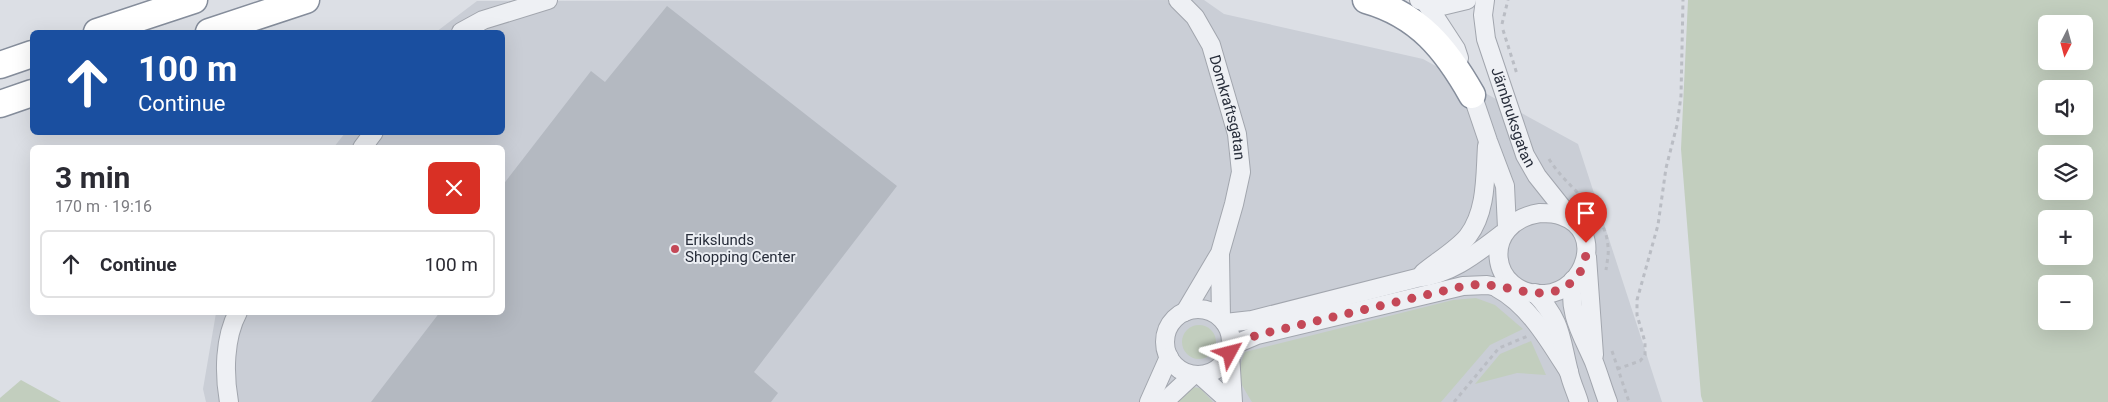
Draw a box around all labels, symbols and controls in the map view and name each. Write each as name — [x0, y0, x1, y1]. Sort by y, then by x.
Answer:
north arrow — [2038, 15, 2092, 70]
map controls — [2038, 15, 2093, 330]
text: 100 m — [138, 49, 237, 90]
icon: ahead — [55, 50, 120, 115]
street label: Domkraftsgatan — [1205, 53, 1249, 161]
street label: Järnbruksgatan — [1487, 65, 1539, 171]
button: sound — [2038, 80, 2093, 135]
text: Continue — [138, 91, 226, 116]
button: layers — [2038, 145, 2093, 200]
text: 3 min — [55, 160, 130, 195]
button: close — [428, 162, 480, 214]
pin — [1565, 192, 1607, 243]
text: 170 m · 19:16 — [55, 197, 152, 216]
icon: arrive — [1572, 199, 1600, 227]
button: + — [2038, 210, 2093, 265]
place label: Erikslunds Shopping Center — [685, 231, 796, 266]
marker: Erikslunds Shopping Center — [669, 243, 681, 255]
icon: ahead — [57, 250, 85, 278]
text: Continue — [100, 253, 177, 276]
text: 100 m — [425, 253, 478, 276]
button: − — [2038, 275, 2093, 330]
position arrow — [1203, 326, 1255, 378]

